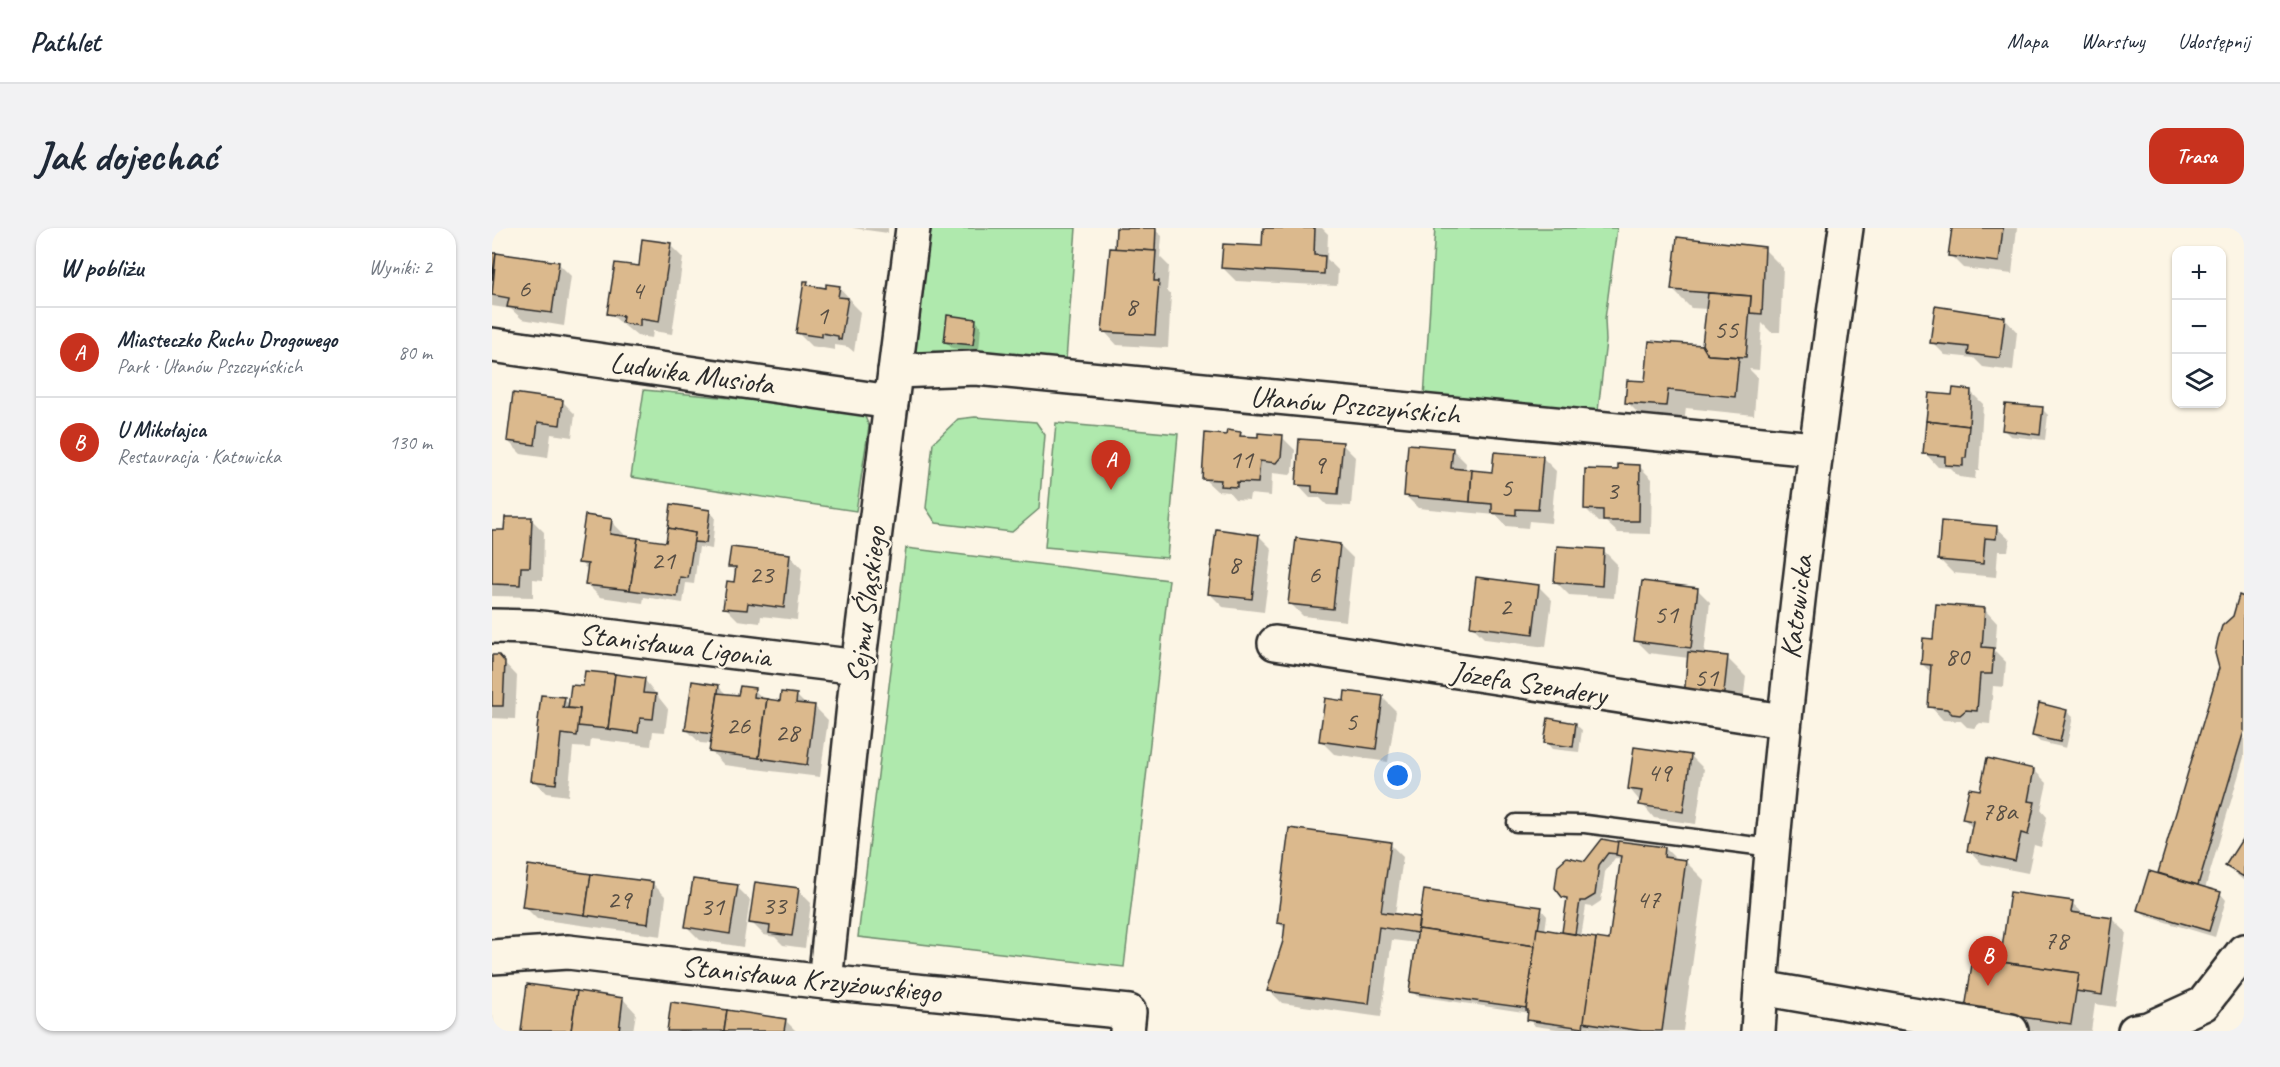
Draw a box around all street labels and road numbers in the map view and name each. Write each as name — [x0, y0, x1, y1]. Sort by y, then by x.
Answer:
street label: Ludwika Musioła — [608, 343, 778, 404]
street label: Ułanów Pszczyńskich — [1249, 377, 1463, 433]
street label: Sejmu Śląskiego — [838, 523, 895, 685]
street label: Katowicka — [1771, 551, 1821, 661]
street label: Stanisława Ligonia — [577, 614, 776, 676]
street label: Józefa Szendery — [1447, 652, 1612, 714]
street label: Stanisława Krzyżowskiego — [680, 946, 944, 1012]

